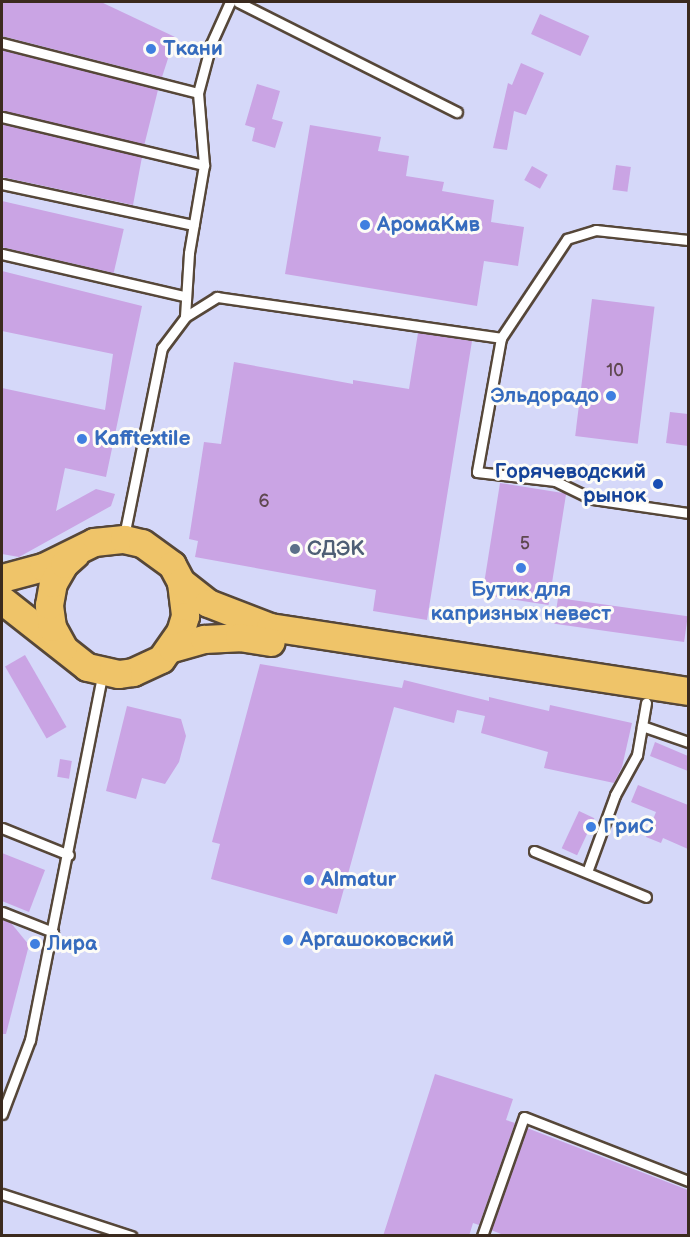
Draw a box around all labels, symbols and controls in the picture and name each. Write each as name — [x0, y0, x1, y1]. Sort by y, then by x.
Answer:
place label: Ткани — [163, 36, 223, 62]
marker: Ткани — [144, 42, 158, 56]
place label: АромаКмв — [377, 212, 480, 238]
marker: АромаКмв — [358, 218, 372, 232]
house number: 10 — [606, 360, 624, 382]
place label: Эльдорадо — [491, 383, 599, 409]
marker: Эльдорадо — [604, 389, 618, 403]
place label: Kafftextile — [94, 426, 190, 452]
marker: Kafftextile — [75, 432, 89, 446]
place label: Горячеводский рынок — [494, 459, 646, 509]
marker: Горячеводский рынок — [651, 477, 665, 491]
house number: 6 — [259, 491, 269, 513]
house number: 5 — [520, 533, 530, 555]
place label: СДЭК — [307, 536, 364, 562]
marker: СДЭК — [288, 542, 302, 556]
marker: Бутик для капризных невест — [514, 561, 528, 575]
place label: Бутик для капризных невест — [431, 577, 611, 627]
place label: ГриС — [603, 814, 654, 840]
marker: ГриС — [584, 820, 598, 834]
place label: Almatur — [321, 867, 396, 893]
marker: Almatur — [302, 873, 316, 887]
place label: Аргашоковский — [300, 927, 454, 953]
place label: Лира — [47, 931, 97, 957]
marker: Аргашоковский — [281, 933, 295, 947]
marker: Лира — [28, 937, 42, 951]

